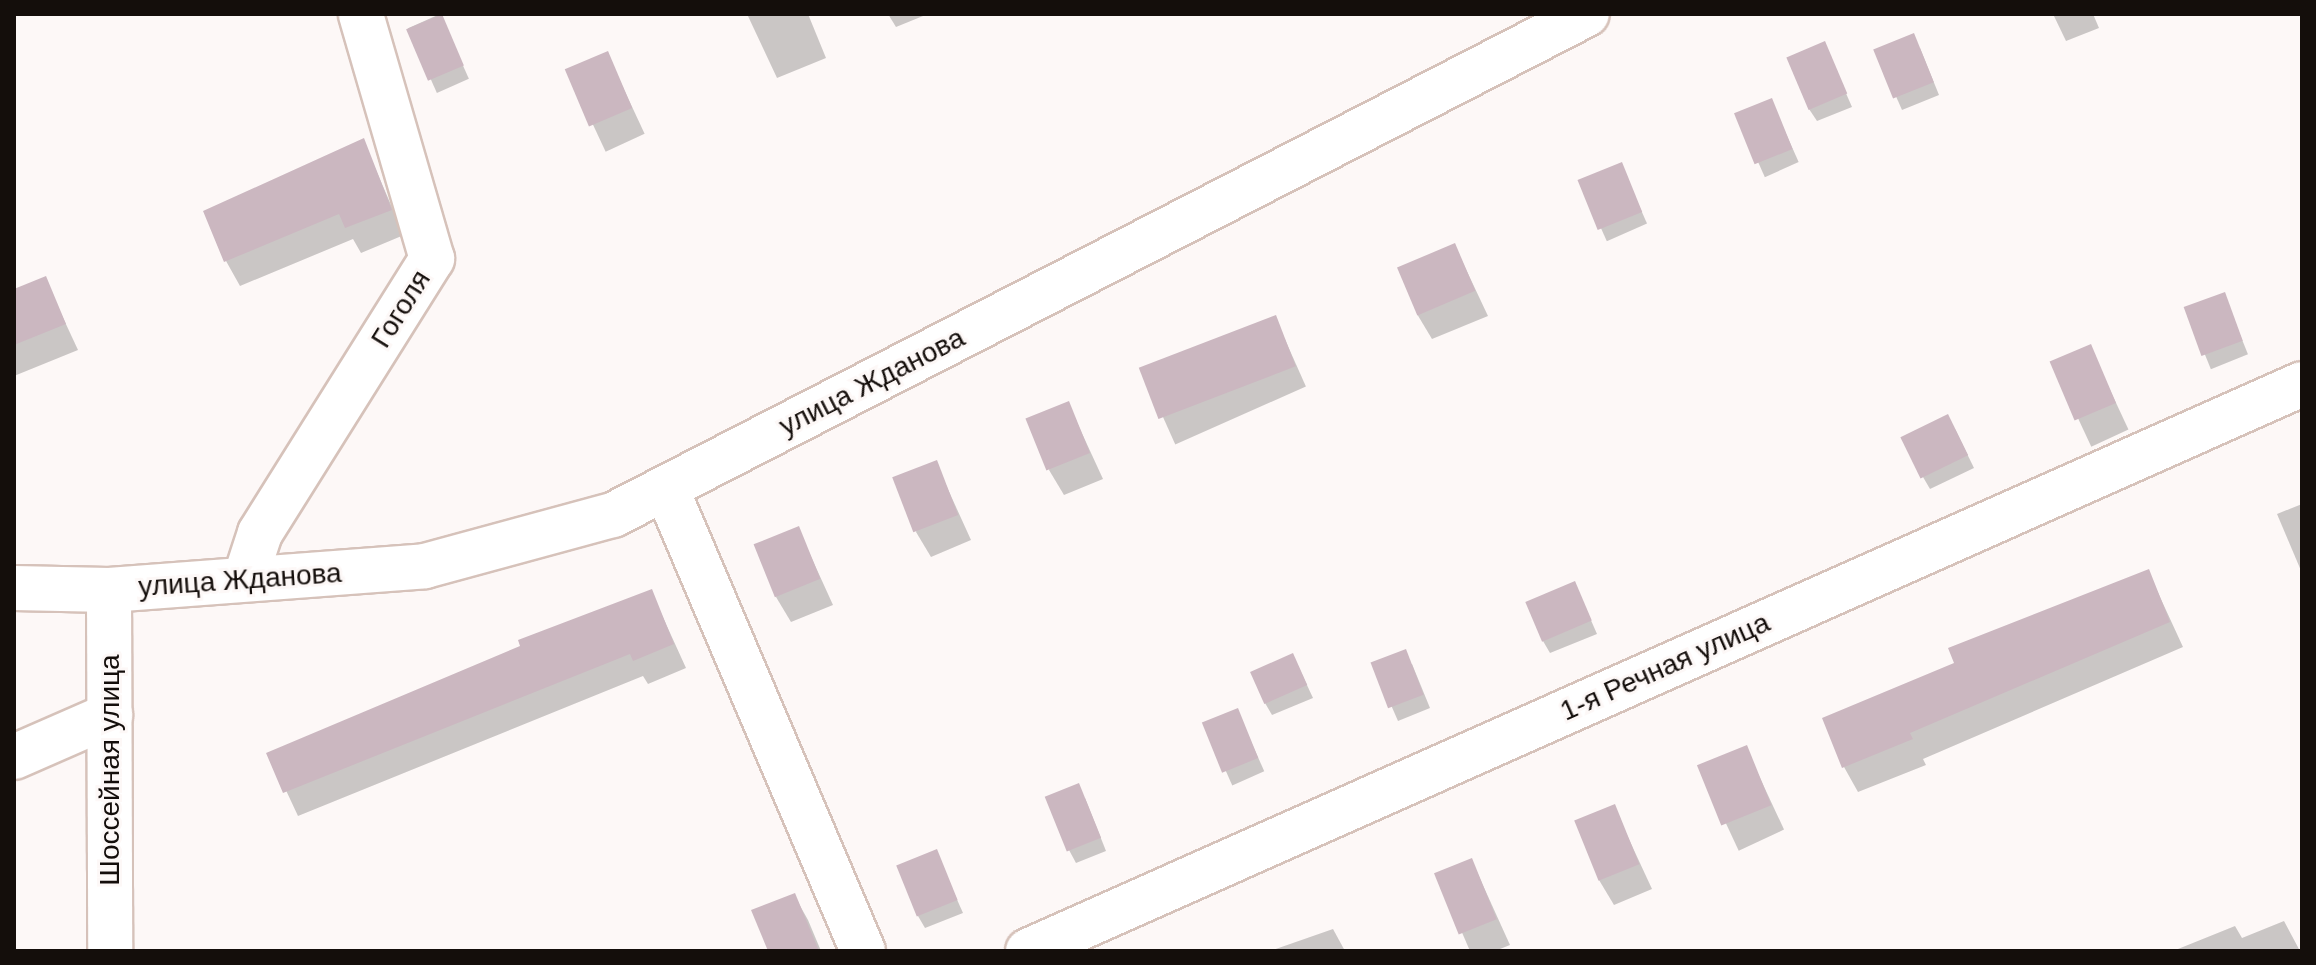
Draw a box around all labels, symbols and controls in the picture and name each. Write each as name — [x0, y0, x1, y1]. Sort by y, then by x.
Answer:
street label: Гоголя — [364, 264, 438, 354]
street label: улица Жданова — [774, 321, 970, 443]
street label: улица Жданова — [137, 556, 343, 604]
street label: 1-я Речная улица — [1555, 606, 1775, 728]
street label: Шоссейная улица — [93, 654, 127, 886]

